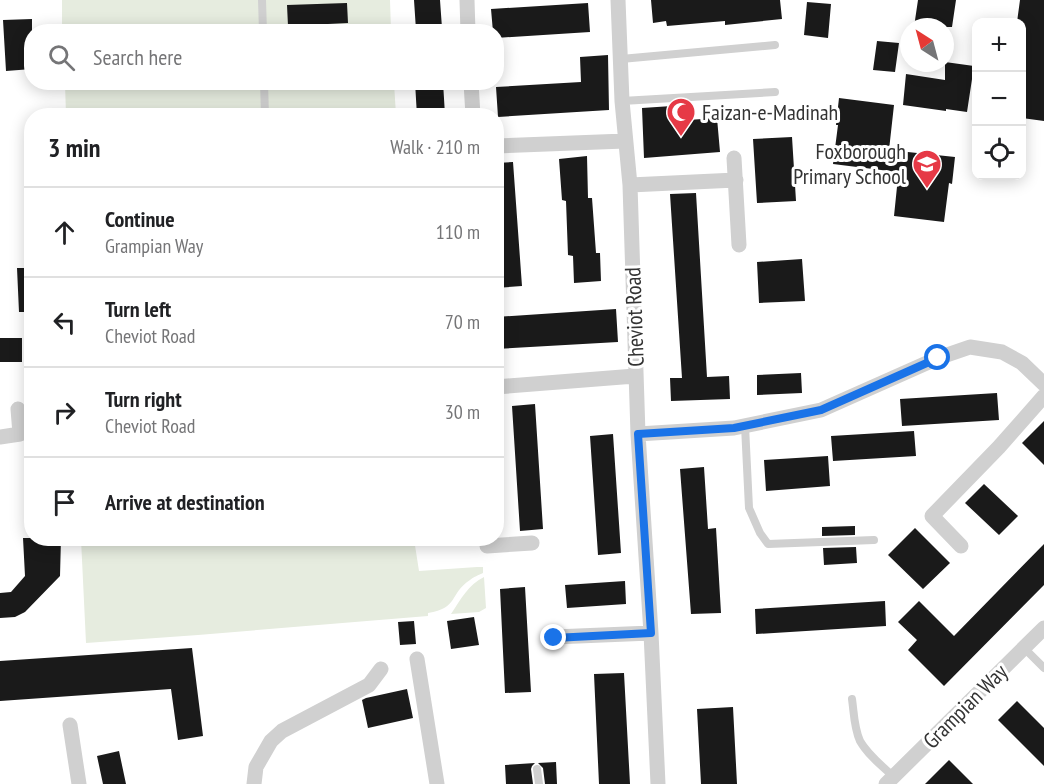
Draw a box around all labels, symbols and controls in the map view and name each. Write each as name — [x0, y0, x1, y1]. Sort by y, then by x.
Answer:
north arrow — [900, 18, 954, 72]
map controls — [972, 18, 1026, 180]
button: + — [972, 18, 1026, 72]
search box — [24, 24, 504, 90]
icon: search — [45, 41, 78, 74]
text: Search here — [93, 43, 182, 71]
button: − — [972, 72, 1026, 126]
mosque icon: Faizan-e-Madinah — [665, 96, 697, 138]
place label: Faizan-e-Madinah — [702, 98, 838, 126]
button: locate — [972, 126, 1026, 180]
text: 3 min — [48, 131, 101, 164]
text: Walk · 210 m — [390, 134, 480, 160]
place label: Foxborough Primary School — [793, 137, 907, 190]
school or university icon: Foxborough Primary School — [911, 148, 943, 190]
text: Continue — [105, 205, 175, 233]
icon: ahead — [48, 216, 81, 249]
text: 110 m — [436, 219, 480, 245]
text: Grampian Way — [105, 233, 203, 259]
street label: Cheviot Road — [618, 267, 650, 367]
text: Turn left — [105, 295, 171, 323]
icon: left — [48, 306, 81, 339]
text: 70 m — [445, 309, 480, 335]
text: Cheviot Road — [105, 323, 195, 349]
route start — [924, 344, 950, 370]
text: Turn right — [105, 385, 182, 413]
icon: right — [48, 396, 81, 429]
text: 30 m — [445, 399, 480, 425]
text: Cheviot Road — [105, 413, 195, 439]
icon: arrive — [48, 486, 81, 519]
text: Arrive at destination — [105, 488, 265, 516]
route end — [540, 624, 566, 650]
street label: Grampian Way — [917, 657, 1014, 754]

